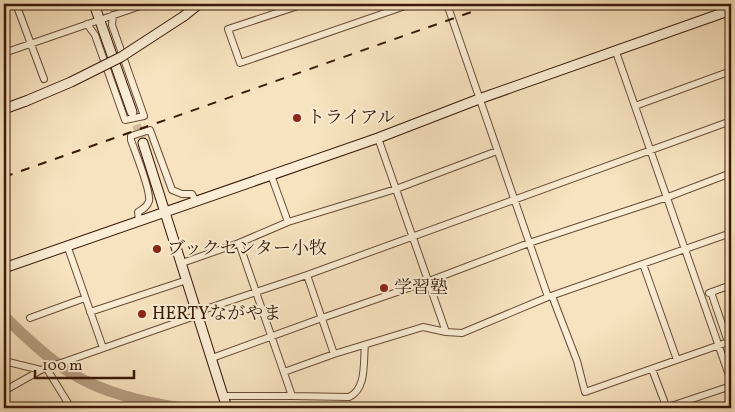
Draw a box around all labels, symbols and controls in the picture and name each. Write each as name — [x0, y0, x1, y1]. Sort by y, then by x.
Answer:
place label: トライアル — [307, 106, 395, 131]
marker: トライアル — [291, 112, 303, 124]
place label: ブックセンター小牧 — [167, 237, 327, 262]
marker: ブックセンター小牧 — [151, 243, 163, 255]
place label: 学習塾 — [394, 276, 448, 301]
marker: 学習塾 — [378, 282, 390, 294]
place label: HERTYながやま — [152, 302, 281, 327]
marker: HERTYながやま — [136, 308, 148, 320]
scale bar — [35, 347, 134, 379]
text: 100 m — [42, 356, 82, 377]

